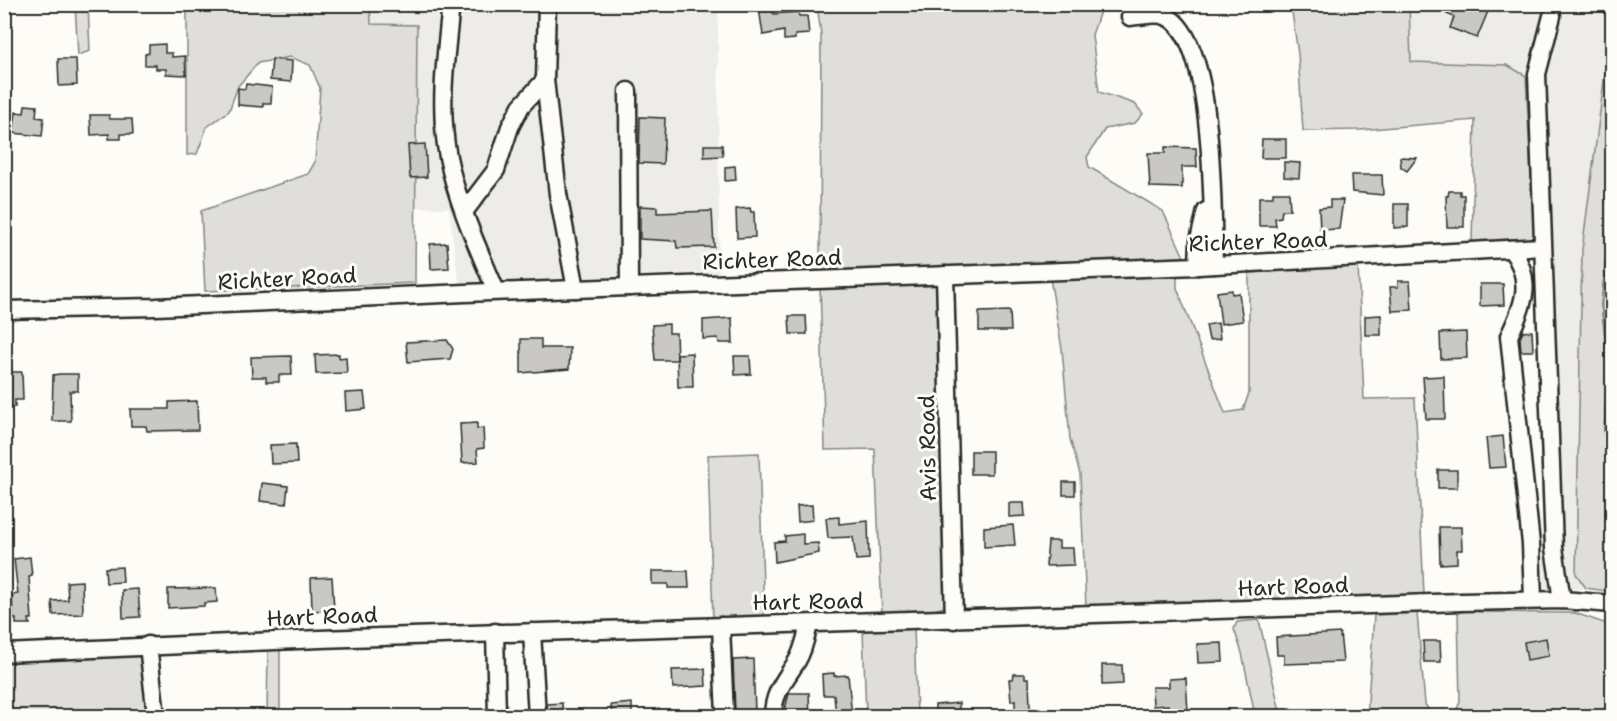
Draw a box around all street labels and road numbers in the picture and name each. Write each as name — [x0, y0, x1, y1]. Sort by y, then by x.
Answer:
street label: Richter Road — [1188, 225, 1328, 258]
street label: Richter Road — [702, 243, 842, 276]
street label: Richter Road — [217, 260, 357, 297]
street label: Avis Road — [912, 394, 943, 502]
street label: Hart Road — [1237, 570, 1349, 603]
street label: Hart Road — [752, 586, 864, 617]
street label: Hart Road — [266, 600, 378, 633]

